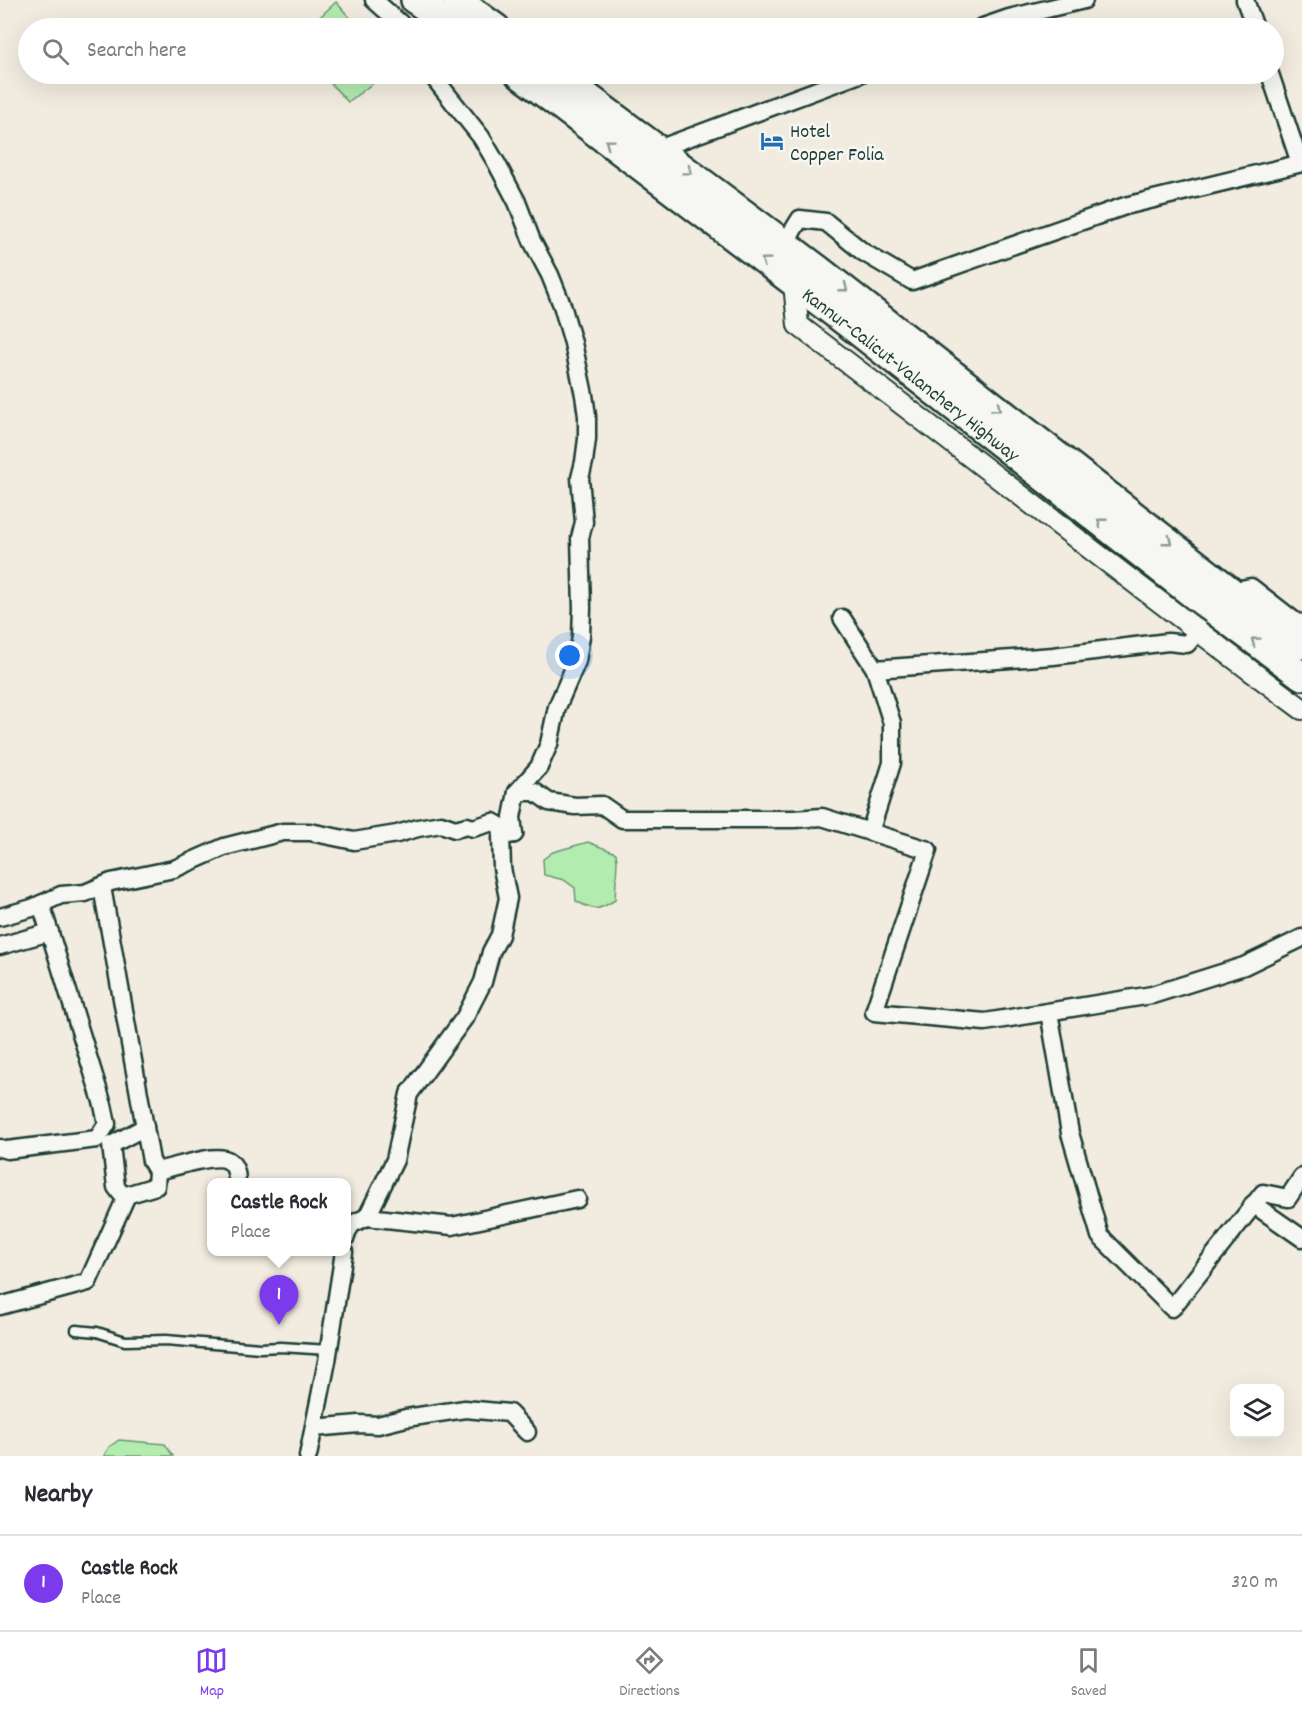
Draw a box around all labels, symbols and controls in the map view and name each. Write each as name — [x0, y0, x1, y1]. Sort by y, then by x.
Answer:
search box — [18, 18, 1284, 84]
icon: search — [39, 35, 72, 68]
text: Search here — [87, 36, 186, 67]
place label: Hotel Copper Folia — [790, 119, 884, 170]
hotel icon: Hotel Copper Folia — [759, 128, 785, 154]
one-way arrow — [605, 139, 616, 150]
one-way arrow — [681, 164, 692, 175]
one-way arrow — [760, 257, 771, 268]
one-way arrow — [837, 281, 848, 292]
street label: Kannur-Calicut-Valanchery Highway — [795, 282, 1025, 471]
one-way arrow — [991, 401, 1002, 412]
one-way arrow — [1097, 519, 1108, 530]
one-way arrow — [1161, 533, 1172, 544]
one-way arrow — [1251, 638, 1262, 649]
your location — [555, 641, 584, 670]
popup — [207, 1178, 351, 1256]
text: Castle Rock — [231, 1188, 327, 1219]
text: Place — [231, 1219, 271, 1247]
pin: 1 — [260, 1276, 298, 1325]
map controls — [1230, 1384, 1284, 1438]
button: layers — [1230, 1384, 1284, 1438]
text: Nearby — [24, 1477, 92, 1514]
text: Castle Rock — [81, 1554, 178, 1585]
text: 1 — [41, 1569, 46, 1597]
text: 320 m — [1231, 1569, 1278, 1597]
text: Place — [81, 1585, 121, 1613]
tab: Map — [195, 1644, 228, 1703]
tab: Directions — [619, 1644, 680, 1703]
tab: Saved — [1071, 1644, 1107, 1703]

